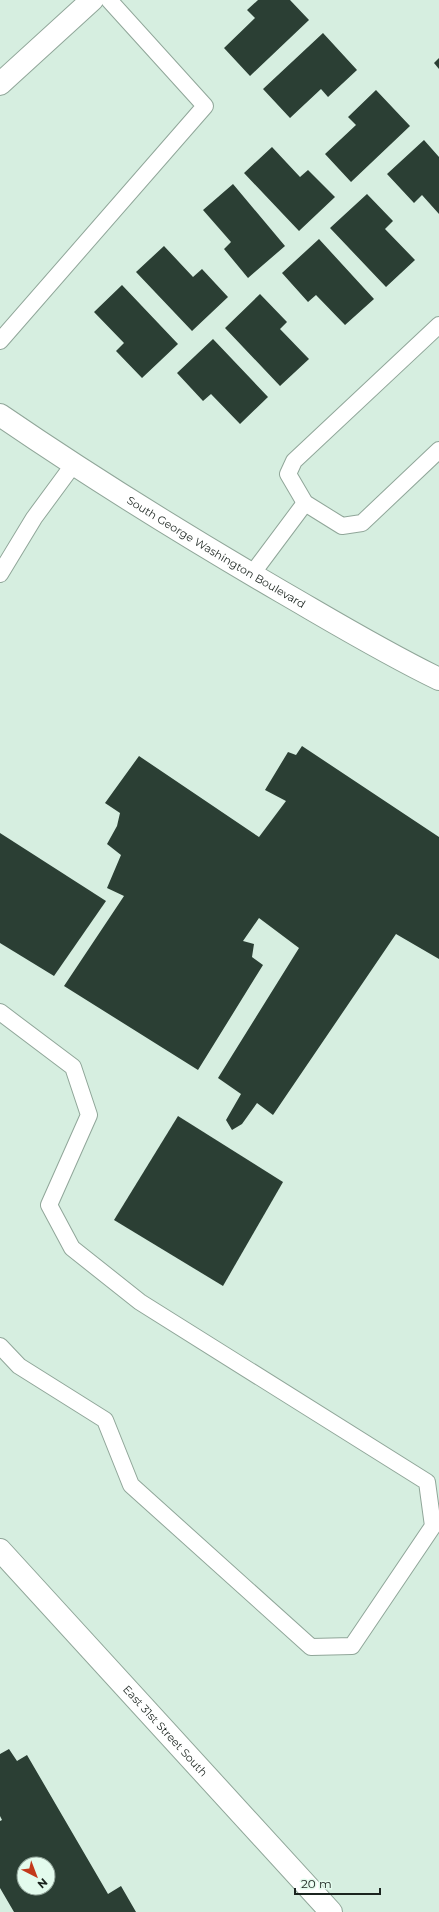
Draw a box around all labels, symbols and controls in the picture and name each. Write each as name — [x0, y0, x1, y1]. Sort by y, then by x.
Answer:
street label: South George Washington Boulevard — [124, 493, 308, 611]
street label: East 31st Street South — [120, 1682, 211, 1779]
north arrow — [16, 1856, 56, 1896]
scale bar — [295, 1870, 380, 1896]
text: N — [35, 1875, 51, 1892]
text: 20 m — [301, 1876, 332, 1891]

